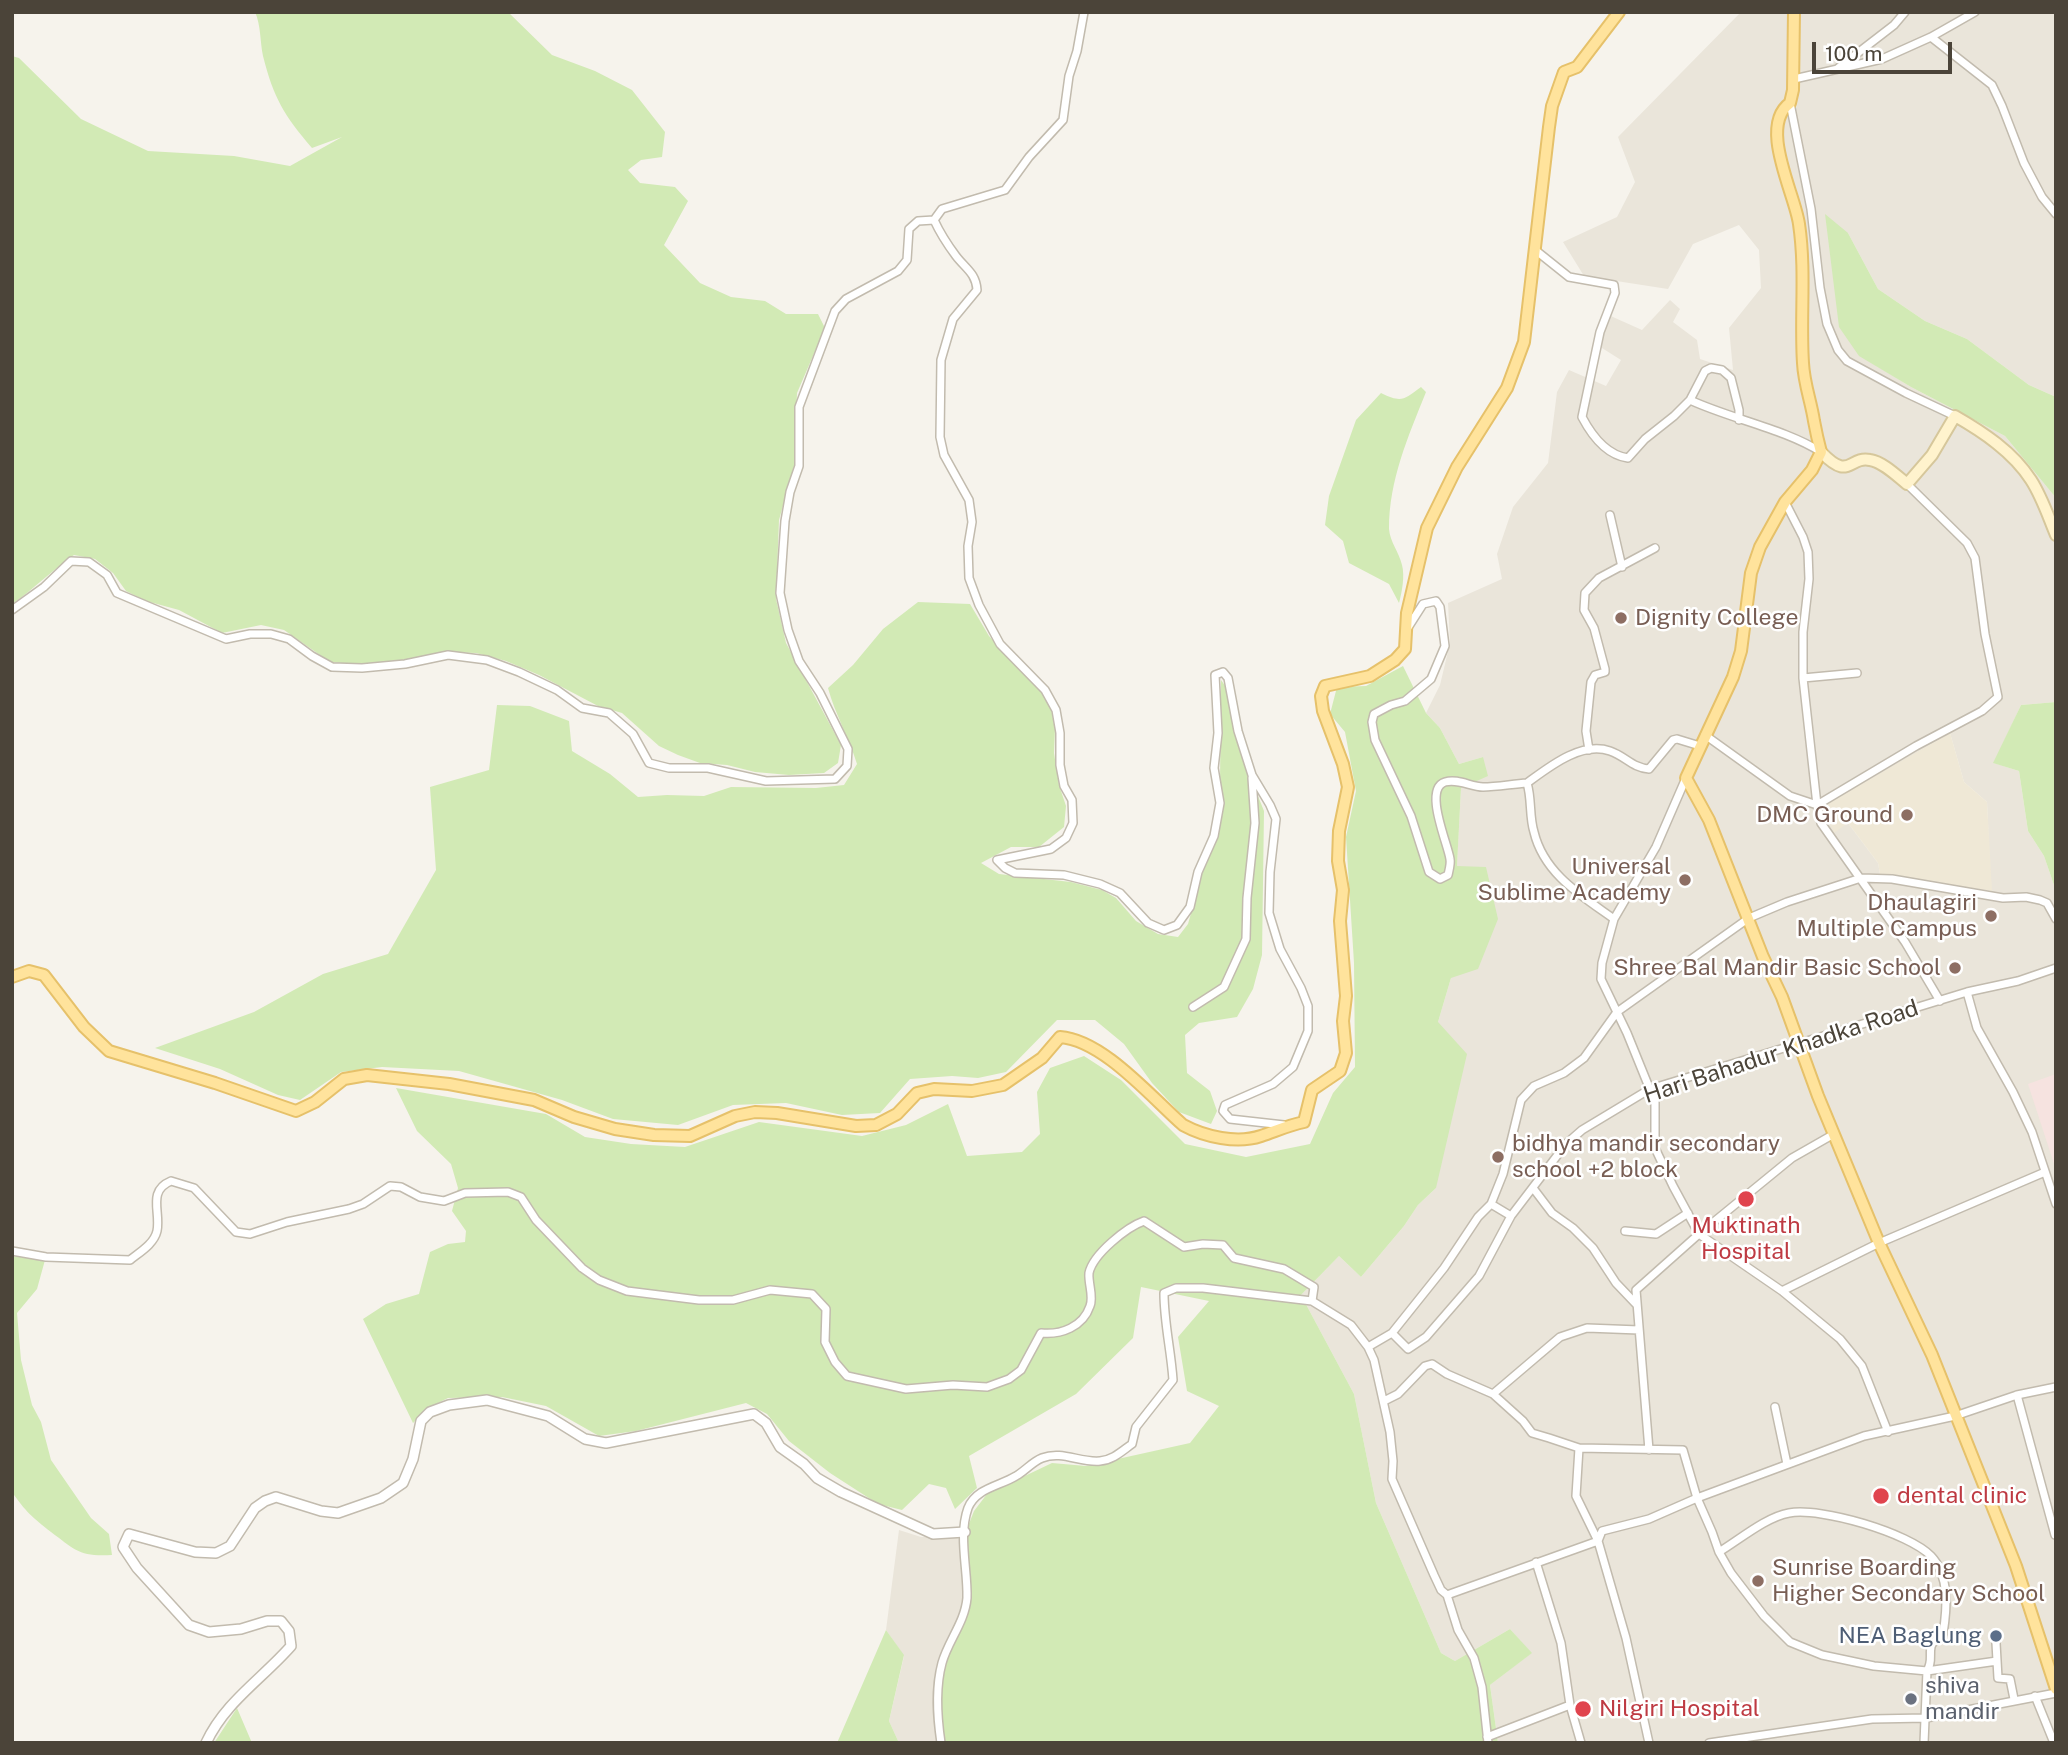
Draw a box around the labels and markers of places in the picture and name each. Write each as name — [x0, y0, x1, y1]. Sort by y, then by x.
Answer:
place label: Dignity College — [1635, 604, 1798, 632]
marker: Dignity College — [1613, 610, 1629, 626]
place label: DMC Ground — [1756, 801, 1893, 829]
marker: DMC Ground — [1899, 807, 1915, 823]
place label: Universal Sublime Academy — [1478, 853, 1671, 907]
marker: Universal Sublime Academy — [1677, 872, 1693, 888]
place label: Dhaulagiri Multiple Campus — [1797, 889, 1977, 943]
marker: Dhaulagiri Multiple Campus — [1983, 908, 1999, 924]
place label: Shree Bal Mandir Basic School — [1613, 954, 1941, 982]
marker: Shree Bal Mandir Basic School — [1947, 960, 1963, 976]
place label: bidhya mandir secondary school +2 block — [1512, 1130, 1780, 1184]
marker: bidhya mandir secondary school +2 block — [1490, 1149, 1506, 1165]
marker: Muktinath Hospital — [1736, 1189, 1756, 1209]
place label: Muktinath Hospital — [1692, 1212, 1800, 1266]
place label: dental clinic — [1897, 1482, 2027, 1510]
marker: dental clinic — [1871, 1486, 1891, 1506]
place label: Sunrise Boarding Higher Secondary School — [1772, 1554, 2045, 1608]
marker: Sunrise Boarding Higher Secondary School — [1750, 1573, 1766, 1589]
place label: NEA Baglung — [1838, 1622, 1982, 1650]
marker: NEA Baglung — [1988, 1628, 2004, 1644]
place label: shiva mandir — [1925, 1672, 2000, 1726]
marker: shiva mandir — [1903, 1691, 1919, 1707]
place label: Nilgiri Hospital — [1599, 1695, 1760, 1723]
marker: Nilgiri Hospital — [1573, 1699, 1593, 1719]

